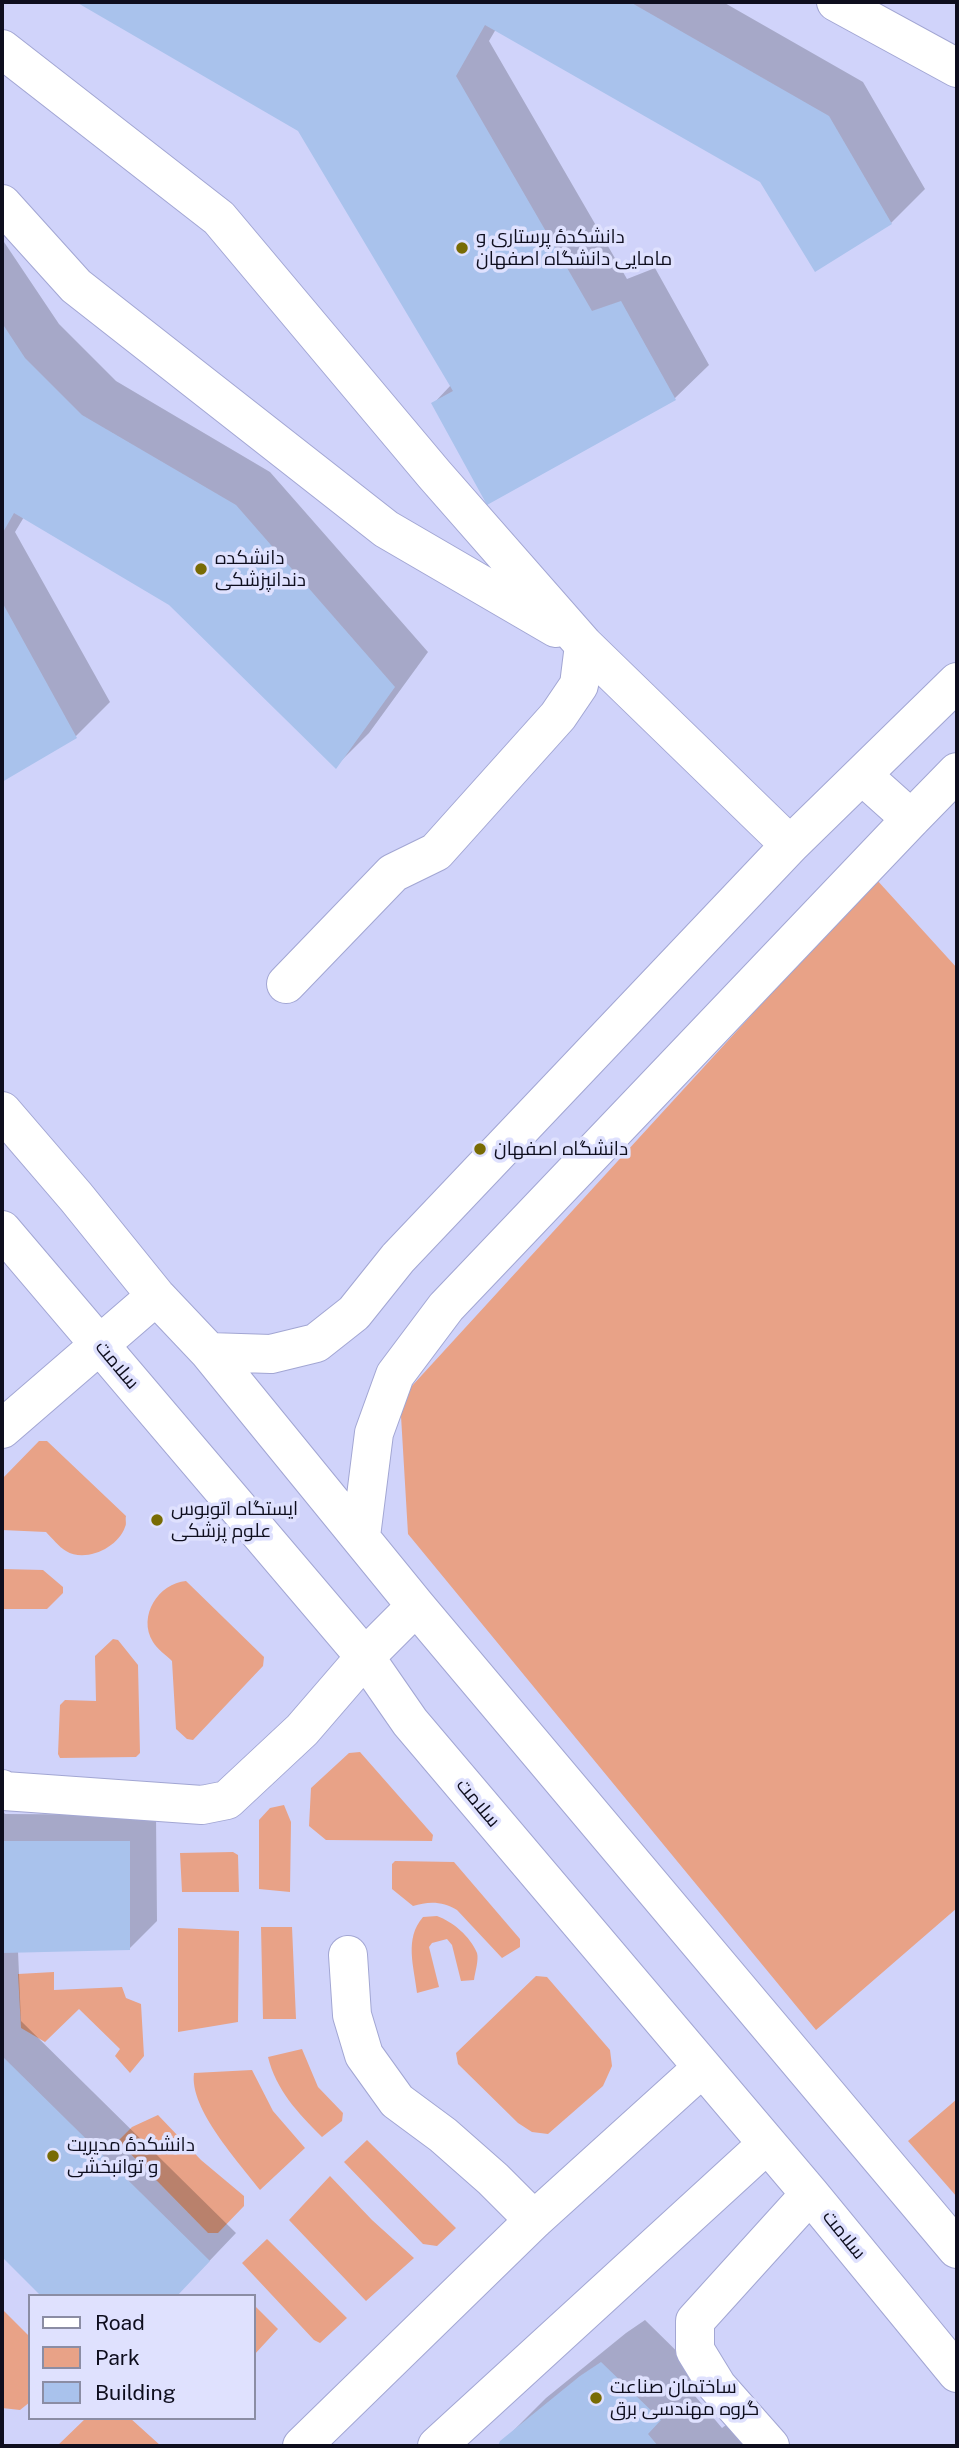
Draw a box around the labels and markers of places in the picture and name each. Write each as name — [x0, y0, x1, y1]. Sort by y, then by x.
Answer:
place label: دانشکدهٔ پرستاری و مامایی دانشگاه اصفهان — [476, 226, 672, 270]
marker: دانشکدهٔ پرستاری و مامایی دانشگاه اصفهان — [454, 240, 470, 256]
place label: دانشکده دندانپزشکی — [215, 547, 306, 591]
marker: دانشکده دندانپزشکی — [193, 561, 209, 577]
place label: دانشگاه اصفهان — [494, 1138, 628, 1160]
marker: دانشگاه اصفهان — [472, 1141, 488, 1157]
place label: ایستگاه اتوبوس علوم پزشکی — [171, 1498, 298, 1542]
marker: ایستگاه اتوبوس علوم پزشکی — [149, 1512, 165, 1528]
place label: دانشکدهٔ مدیریت و توانبخشی — [67, 2134, 195, 2178]
marker: دانشکدهٔ مدیریت و توانبخشی — [45, 2148, 61, 2164]
place label: ساختمان صناعت گروه مهندسی برق — [610, 2376, 759, 2420]
marker: ساختمان صناعت گروه مهندسی برق — [588, 2390, 604, 2406]

